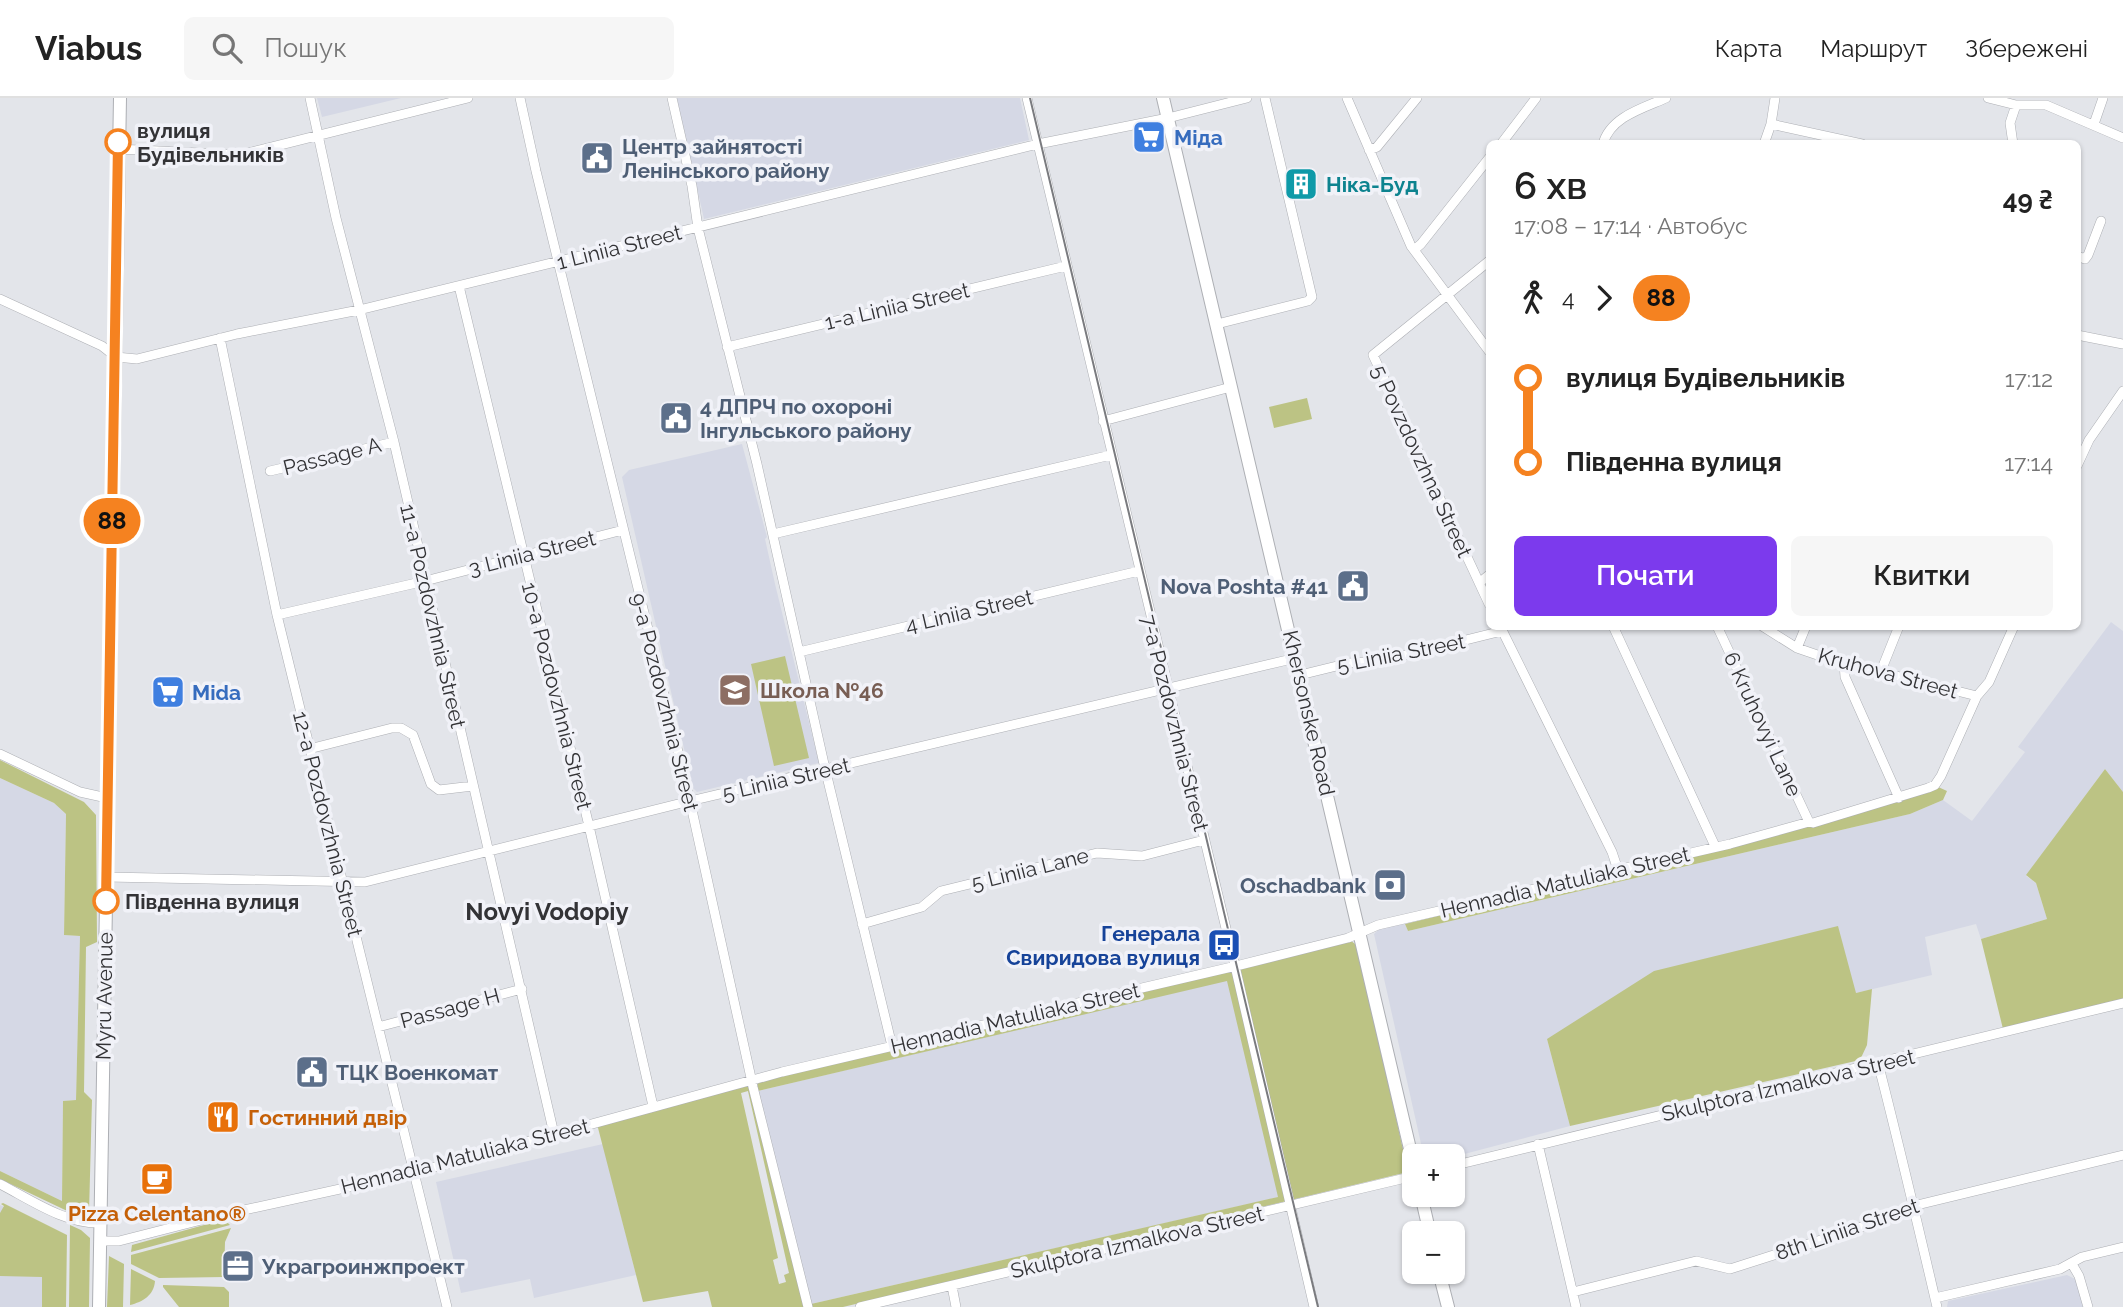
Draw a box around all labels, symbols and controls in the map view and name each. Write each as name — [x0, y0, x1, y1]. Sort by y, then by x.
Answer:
search box — [184, 17, 674, 80]
text: Viabus — [35, 29, 142, 68]
icon: search — [208, 29, 246, 67]
text: Пошук — [264, 33, 347, 63]
text: Карта — [1715, 34, 1782, 63]
text: Маршрут — [1820, 34, 1927, 63]
text: Збережені — [1965, 34, 2088, 63]
place label: вулиця Будівельників — [137, 118, 284, 167]
supermarket icon: Міда — [1130, 118, 1168, 156]
place label: Міда — [1174, 125, 1223, 150]
marker: вулиця Будівельників — [105, 129, 131, 155]
place label: Центр зайнятості Ленінського району — [622, 134, 830, 183]
public building icon: Центр зайнятості Ленінського району — [578, 139, 616, 177]
text: 6 хв — [1514, 163, 1587, 208]
building icon: Ніка-Буд — [1282, 165, 1320, 203]
place label: Ніка-Буд — [1326, 172, 1419, 197]
text: 49 ₴ — [2003, 185, 2053, 215]
text: 17:08 – 17:14 · Автобус — [1514, 212, 1748, 239]
street label: 1 Liniia Street — [554, 219, 684, 275]
street label: 1-a Liniia Street — [822, 277, 972, 335]
icon: walk — [1514, 279, 1552, 317]
icon: forward — [1585, 279, 1623, 317]
text: 88 — [1647, 283, 1676, 312]
text: 4 — [1562, 284, 1575, 311]
street label: 5 Povzdovzhna Street — [1366, 361, 1478, 561]
text: вулиця Будівельників — [1566, 363, 1845, 393]
text: 17:12 — [2005, 365, 2053, 392]
place label: 4 ДПРЧ по охороні Інгульського району — [700, 394, 912, 443]
public building icon: 4 ДПРЧ по охороні Інгульського району — [657, 399, 695, 437]
street label: Passage A — [280, 432, 384, 480]
text: Південна вулиця — [1566, 447, 1782, 477]
text: 17:14 — [2004, 449, 2053, 476]
line badge: 88 — [80, 498, 144, 544]
street label: 11-a Pozdovzhnia Street — [395, 501, 471, 731]
text: 88 — [98, 506, 127, 535]
street label: 3 Liniia Street — [466, 525, 598, 581]
button: Почати — [1514, 536, 1777, 616]
button: Квитки — [1791, 536, 2053, 616]
public building icon: Nova Poshta #41 — [1334, 567, 1372, 605]
place label: Nova Poshta #41 — [1160, 574, 1328, 599]
street label: 10-a Pozdovzhnia Street — [517, 580, 597, 812]
street label: 4 Liniia Street — [903, 584, 1035, 638]
street label: 9-a Pozdovzhnia Street — [626, 590, 704, 814]
street label: 7-a Pozdovzhnia Street — [1136, 612, 1214, 834]
street label: Khersonske Road — [1278, 628, 1340, 798]
street label: 5 Liniia Street — [1335, 628, 1467, 678]
street label: Kruhova Street — [1815, 642, 1961, 704]
street label: 6 Kruhovyi Lane — [1719, 648, 1807, 800]
school or university icon: Школа №46 — [716, 671, 754, 709]
supermarket icon: Mida — [149, 673, 187, 711]
place label: Школа №46 — [760, 678, 884, 703]
place label: Mida — [192, 680, 241, 705]
street label: 12-a Pozdovzhnia Street — [288, 709, 368, 939]
street label: 5 Liniia Street — [720, 752, 852, 806]
street label: Hennadia Matuliaka Street — [1438, 841, 1692, 923]
street label: 5 Liniia Lane — [969, 842, 1091, 896]
bank icon: Oschadbank — [1371, 866, 1409, 904]
place label: Oschadbank — [1240, 873, 1366, 898]
marker: Південна вулиця — [93, 888, 119, 914]
place label: Південна вулиця — [125, 889, 299, 914]
district label: Novyi Vodopiy — [465, 897, 629, 926]
place label: Генерала Свиридова вулиця — [1006, 921, 1200, 970]
bus stop icon: Генерала Свиридова вулиця — [1205, 926, 1243, 964]
street label: Myru Avenue — [90, 932, 118, 1060]
street label: Hennadia Matuliaka Street — [888, 977, 1142, 1059]
street label: Passage H — [397, 983, 503, 1033]
street label: Skulptora Izmalkova Street — [1659, 1044, 1917, 1126]
public building icon: ТЦК Военкомат — [293, 1053, 331, 1091]
place label: ТЦК Военкомат — [336, 1060, 499, 1085]
restaurant icon: Гостинний двір — [204, 1098, 242, 1136]
place label: Гостинний двір — [248, 1105, 407, 1130]
street label: Hennadia Matuliaka Street — [338, 1113, 592, 1199]
map controls — [1402, 1144, 1465, 1284]
button: + — [1402, 1144, 1465, 1207]
cafe icon: Pizza Celentano® — [138, 1160, 176, 1198]
street label: 8th Liniia Street — [1772, 1193, 1922, 1265]
place label: Pizza Celentano® — [68, 1201, 246, 1226]
street label: Skulptora Izmalkova Street — [1008, 1201, 1266, 1283]
button: − — [1402, 1221, 1465, 1284]
office icon: Украгроинжпроект — [219, 1247, 257, 1285]
place label: Украгроинжпроект — [261, 1254, 465, 1279]

